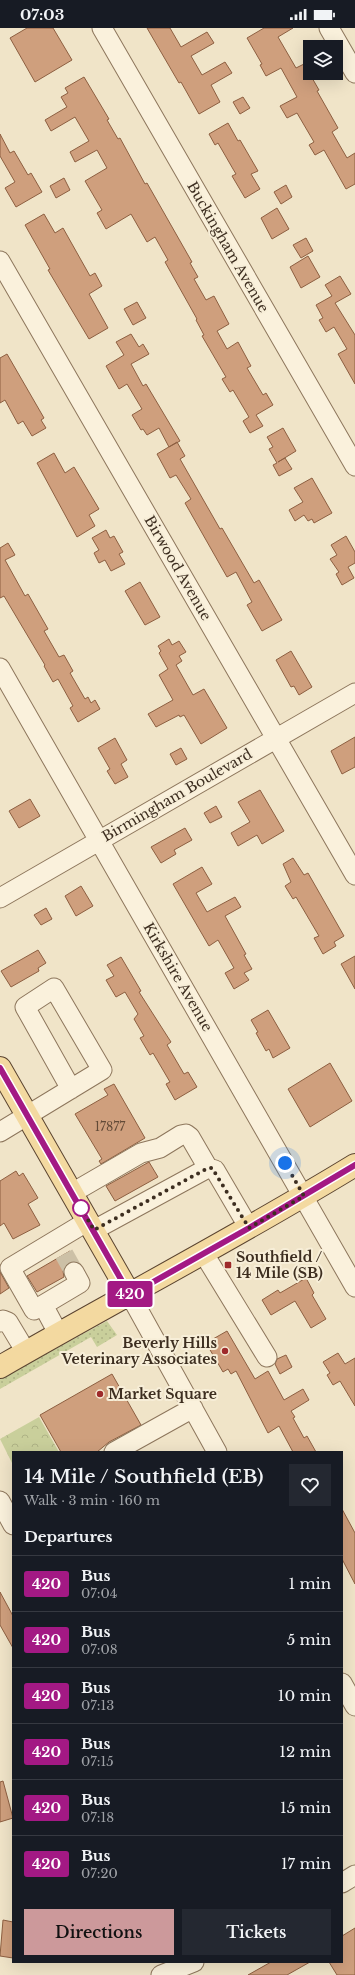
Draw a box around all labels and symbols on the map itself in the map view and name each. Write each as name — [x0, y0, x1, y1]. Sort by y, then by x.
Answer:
street label: Buckingham Avenue — [183, 178, 273, 316]
street label: Birwood Avenue — [141, 512, 215, 624]
street label: Birmingham Boulevard — [99, 744, 256, 845]
street label: Kirkshire Avenue — [139, 919, 217, 1035]
house number: 17877 — [95, 1119, 126, 1134]
your location — [275, 1153, 295, 1173]
unlabelled marker — [72, 1199, 90, 1217]
place label: Southfield / 14 Mile (SB) — [236, 1248, 323, 1282]
marker: Southfield / 14 Mile (SB) — [223, 1260, 233, 1270]
line badge: 420 — [107, 1281, 153, 1307]
place label: Beverly Hills Veterinary Associates — [61, 1334, 217, 1368]
marker: Beverly Hills Veterinary Associates — [220, 1346, 230, 1356]
place label: Market Square — [108, 1385, 217, 1403]
marker: Market Square — [95, 1389, 105, 1399]

